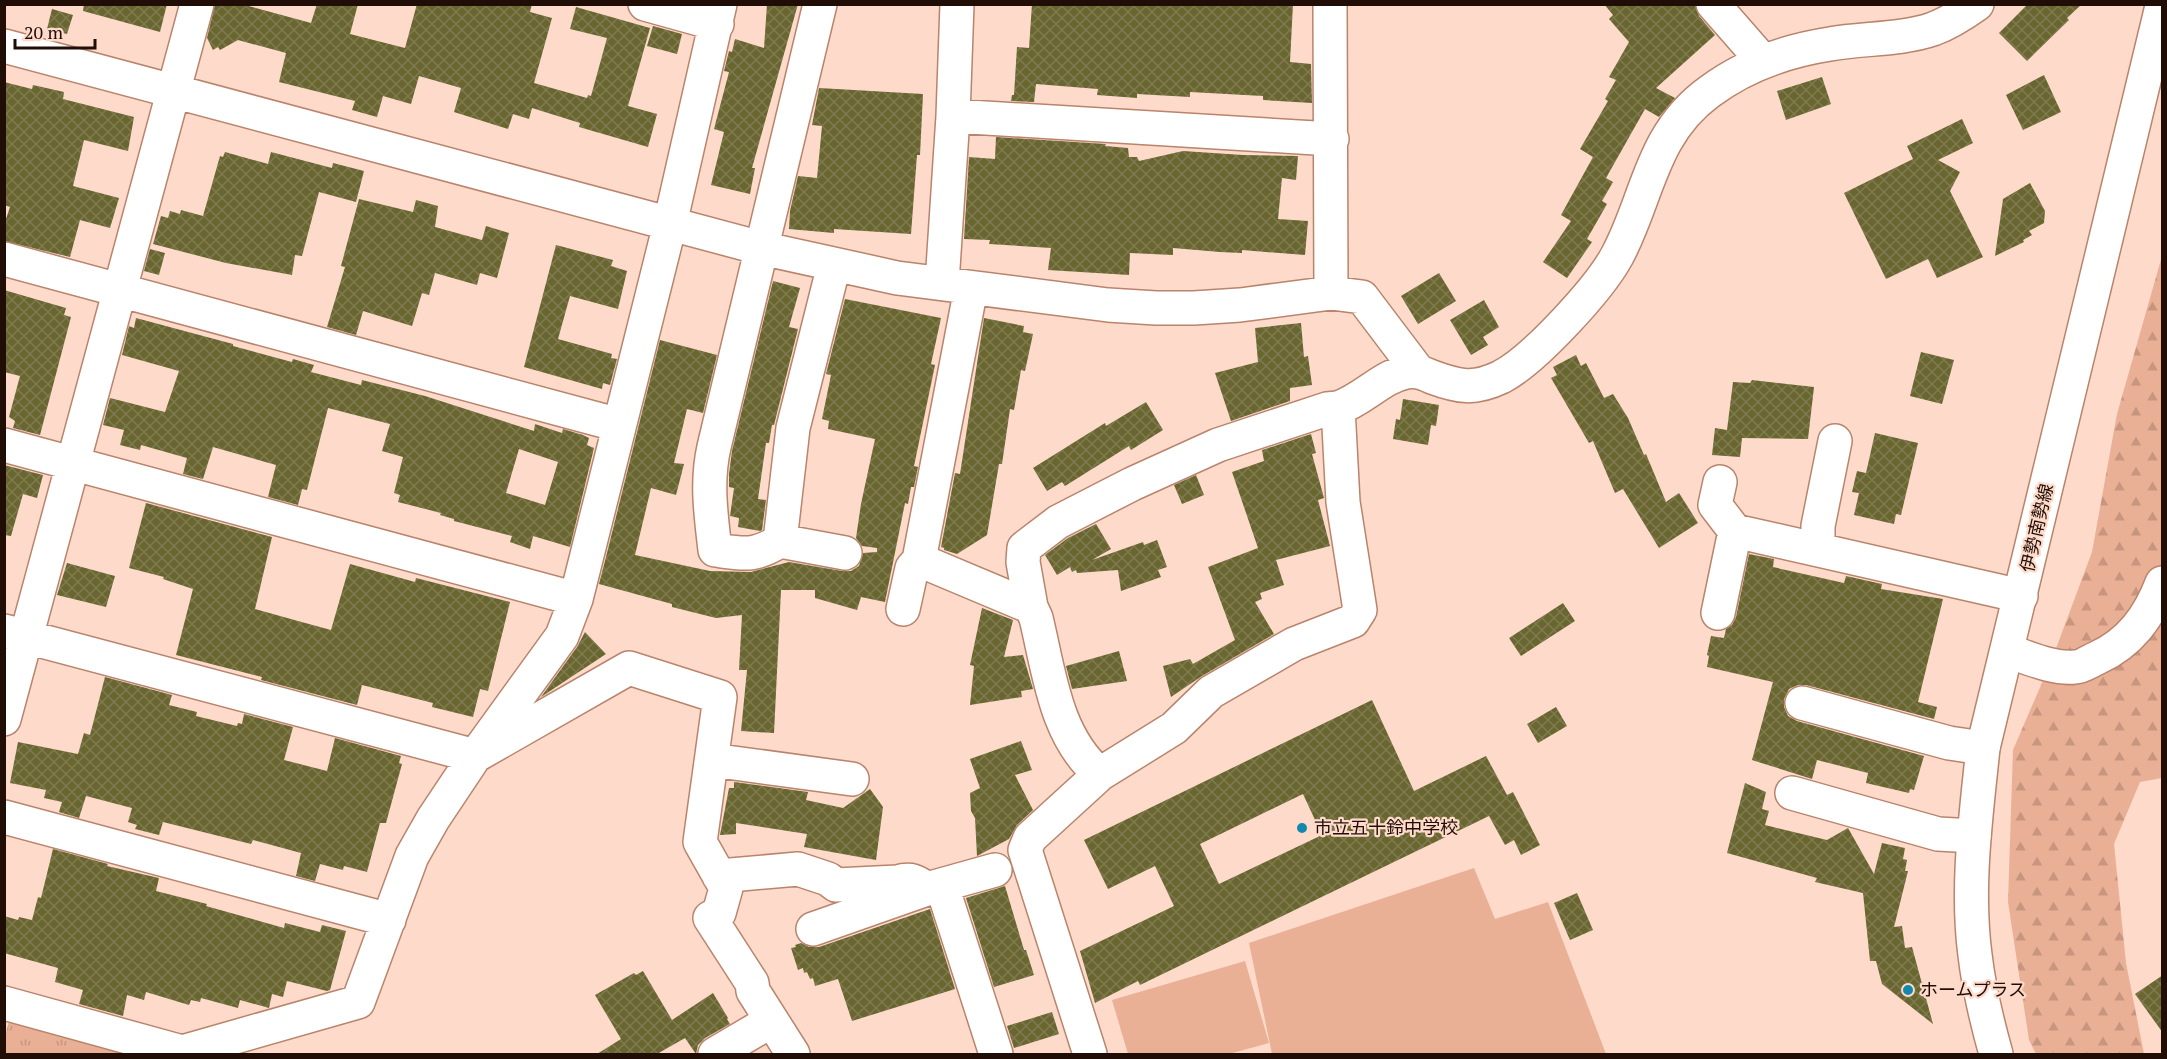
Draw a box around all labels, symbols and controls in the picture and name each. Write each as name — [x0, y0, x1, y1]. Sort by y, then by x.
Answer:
scale bar — [15, 12, 94, 50]
text: 20 m — [24, 20, 64, 44]
street label: 伊勢南勢線 — [2014, 481, 2058, 574]
place label: 市立五十鈴中学校 — [1314, 815, 1458, 839]
marker: 市立五十鈴中学校 — [1295, 821, 1309, 835]
place label: ホームプラス — [1920, 977, 2026, 1001]
marker: ホームプラス — [1901, 983, 1915, 997]

